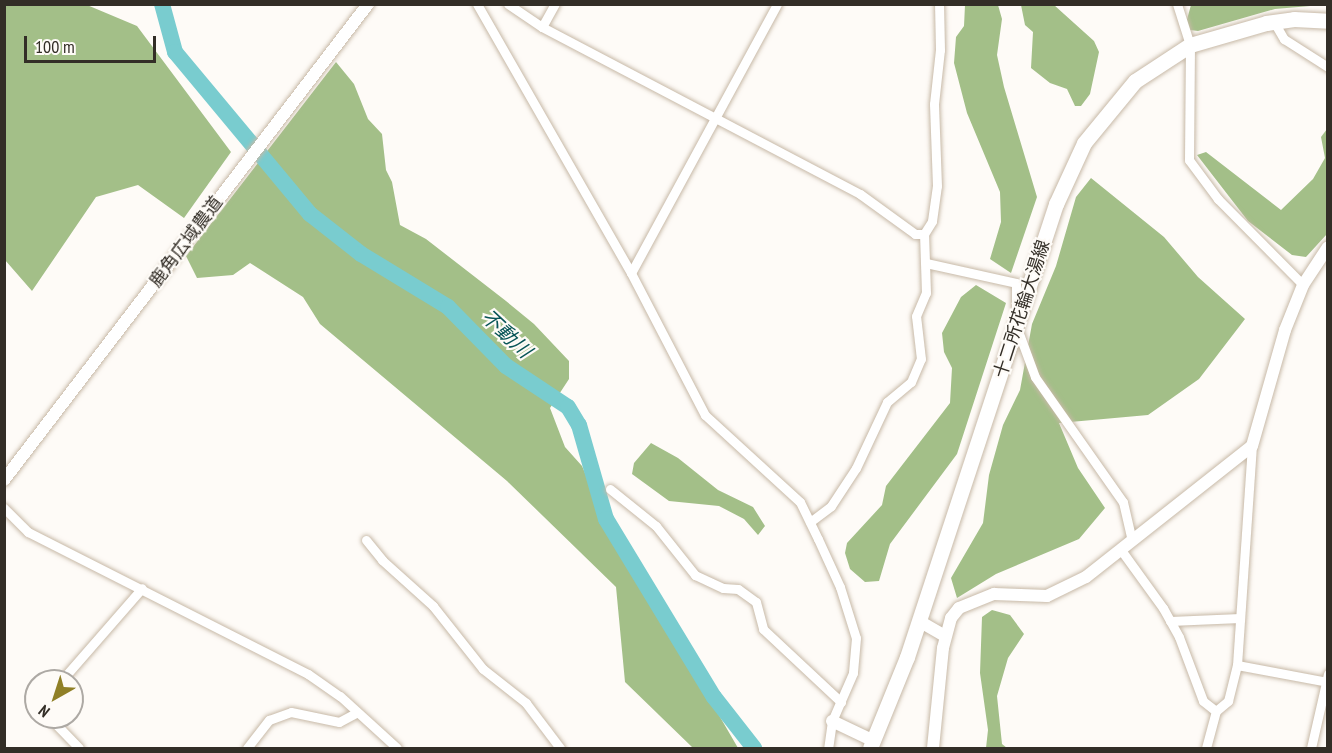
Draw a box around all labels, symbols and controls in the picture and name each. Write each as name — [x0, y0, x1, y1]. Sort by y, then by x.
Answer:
scale bar — [27, 24, 159, 62]
text: 100 m — [35, 35, 75, 58]
street label: 鹿角広域農道 — [145, 192, 227, 292]
street label: 十二所花輪大湯線 — [989, 237, 1055, 381]
water label: 不動川 — [476, 305, 536, 363]
north arrow — [24, 669, 84, 729]
text: N — [34, 701, 54, 722]

